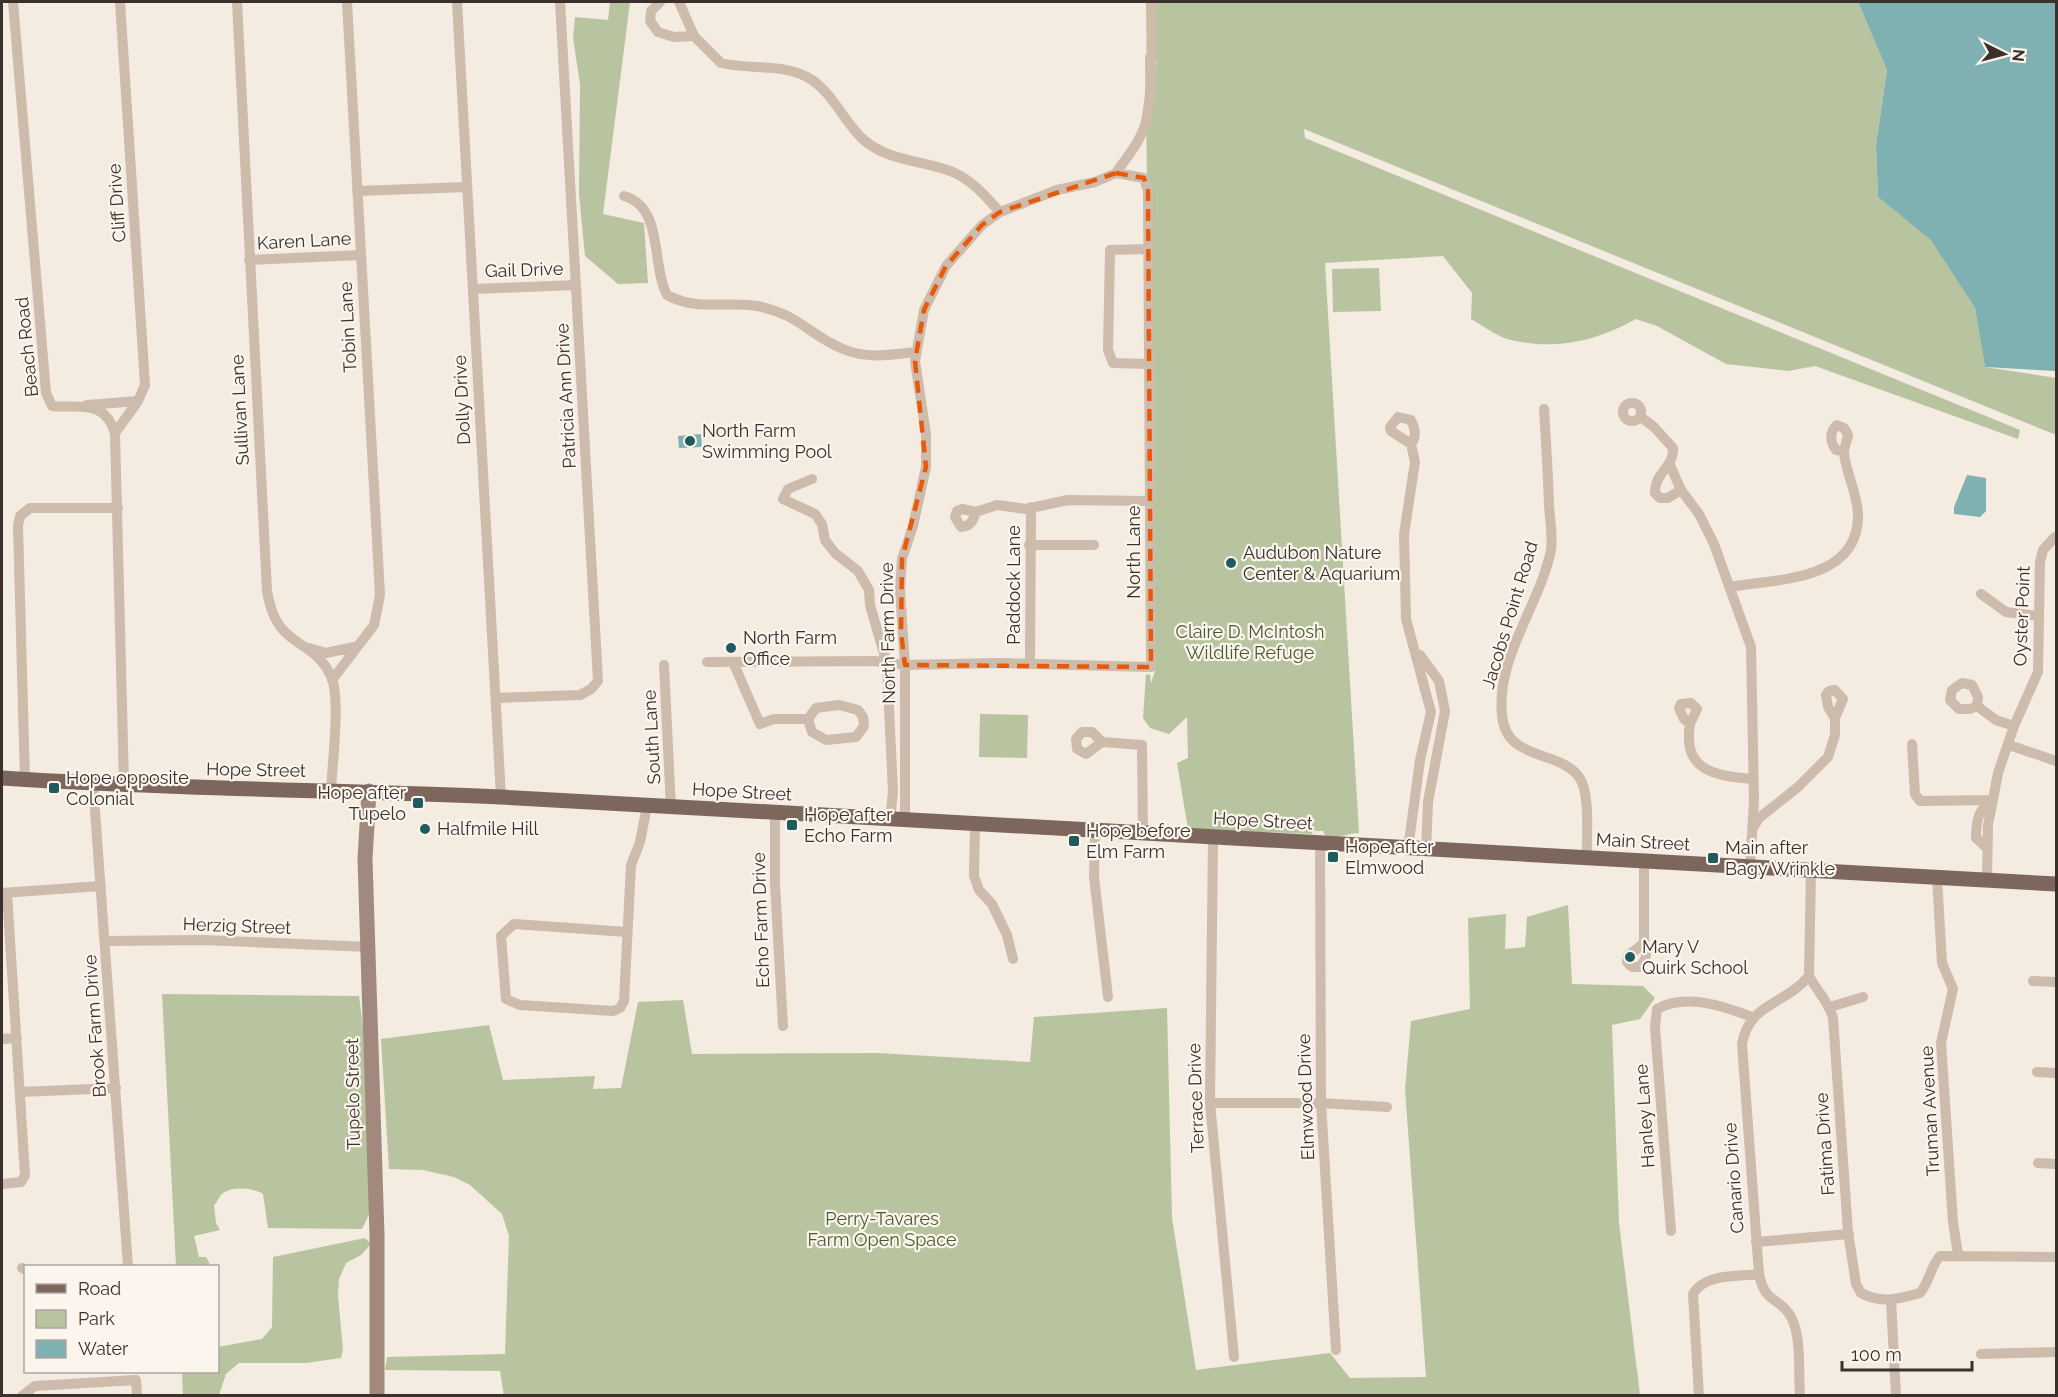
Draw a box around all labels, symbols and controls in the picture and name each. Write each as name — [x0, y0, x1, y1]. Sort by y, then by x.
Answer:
north arrow — [1974, 24, 2034, 84]
text: N — [2008, 48, 2029, 63]
street label: Cliff Drive — [103, 163, 130, 243]
street label: Karen Lane — [256, 228, 352, 253]
street label: Gail Drive — [484, 258, 564, 281]
street label: Tobin Lane — [335, 281, 360, 373]
street label: Beach Road — [11, 296, 42, 398]
street label: Patricia Ann Drive — [551, 322, 580, 469]
street label: Sullivan Lane — [226, 354, 253, 466]
street label: Dolly Drive — [449, 354, 474, 445]
place label: North Farm Swimming Pool — [702, 420, 832, 462]
marker: North Farm Swimming Pool — [683, 434, 697, 448]
street label: North Lane — [1123, 505, 1144, 599]
street label: Paddock Lane — [1003, 525, 1024, 645]
street label: Jacobs Point Road — [1477, 539, 1542, 691]
place label: Audubon Nature Center & Aquarium — [1243, 542, 1400, 584]
marker: Audubon Nature Center & Aquarium — [1224, 556, 1238, 570]
street label: North Farm Drive — [876, 562, 899, 704]
street label: Oyster Point — [2009, 565, 2034, 667]
park label: Claire D. McIntosh Wildlife Refuge — [1176, 621, 1324, 663]
place label: North Farm Office — [743, 627, 837, 669]
marker: North Farm Office — [724, 641, 738, 655]
street label: South Lane — [639, 689, 664, 785]
street label: Hope Street — [206, 758, 306, 781]
place label: Hope opposite Colonial — [66, 767, 189, 809]
street label: Hope Street — [692, 778, 793, 805]
marker: Hope opposite Colonial — [47, 781, 61, 795]
place label: Hope after Tupelo — [317, 782, 407, 824]
marker: Hope after Tupelo — [411, 796, 425, 810]
place label: Hope after Echo Farm — [804, 804, 893, 846]
street label: Hope Street — [1213, 807, 1314, 834]
place label: Halfmile Hill — [437, 818, 538, 839]
marker: Hope after Echo Farm — [785, 818, 799, 832]
place label: Hope before Elm Farm — [1086, 820, 1191, 862]
marker: Halfmile Hill — [418, 822, 432, 836]
street label: Main Street — [1595, 829, 1691, 854]
marker: Hope before Elm Farm — [1067, 834, 1081, 848]
place label: Hope after Elmwood — [1345, 836, 1434, 878]
place label: Main after Bagy Wrinkle — [1725, 837, 1835, 879]
marker: Hope after Elmwood — [1326, 850, 1340, 864]
street label: Echo Farm Drive — [748, 851, 773, 988]
marker: Main after Bagy Wrinkle — [1706, 851, 1720, 865]
street label: Herzig Street — [182, 913, 292, 938]
place label: Mary V Quirk School — [1642, 936, 1748, 978]
marker: Mary V Quirk School — [1623, 950, 1637, 964]
street label: Brook Farm Drive — [79, 953, 110, 1098]
street label: Elmwood Drive — [1293, 1033, 1318, 1161]
street label: Tupelo Street — [341, 1038, 364, 1150]
street label: Terrace Drive — [1183, 1042, 1208, 1153]
street label: Truman Avenue — [1916, 1045, 1943, 1177]
street label: Hanley Lane — [1630, 1063, 1659, 1169]
street label: Fatima Drive — [1810, 1091, 1839, 1196]
street label: Canario Drive — [1719, 1122, 1748, 1234]
park label: Perry-Tavares Farm Open Space — [807, 1208, 957, 1250]
legend — [24, 1265, 219, 1373]
text: Road — [78, 1278, 121, 1299]
text: Park — [78, 1308, 115, 1329]
scale bar — [1842, 1334, 1972, 1372]
text: Water — [78, 1338, 129, 1359]
text: 100 m — [1851, 1344, 1902, 1365]

